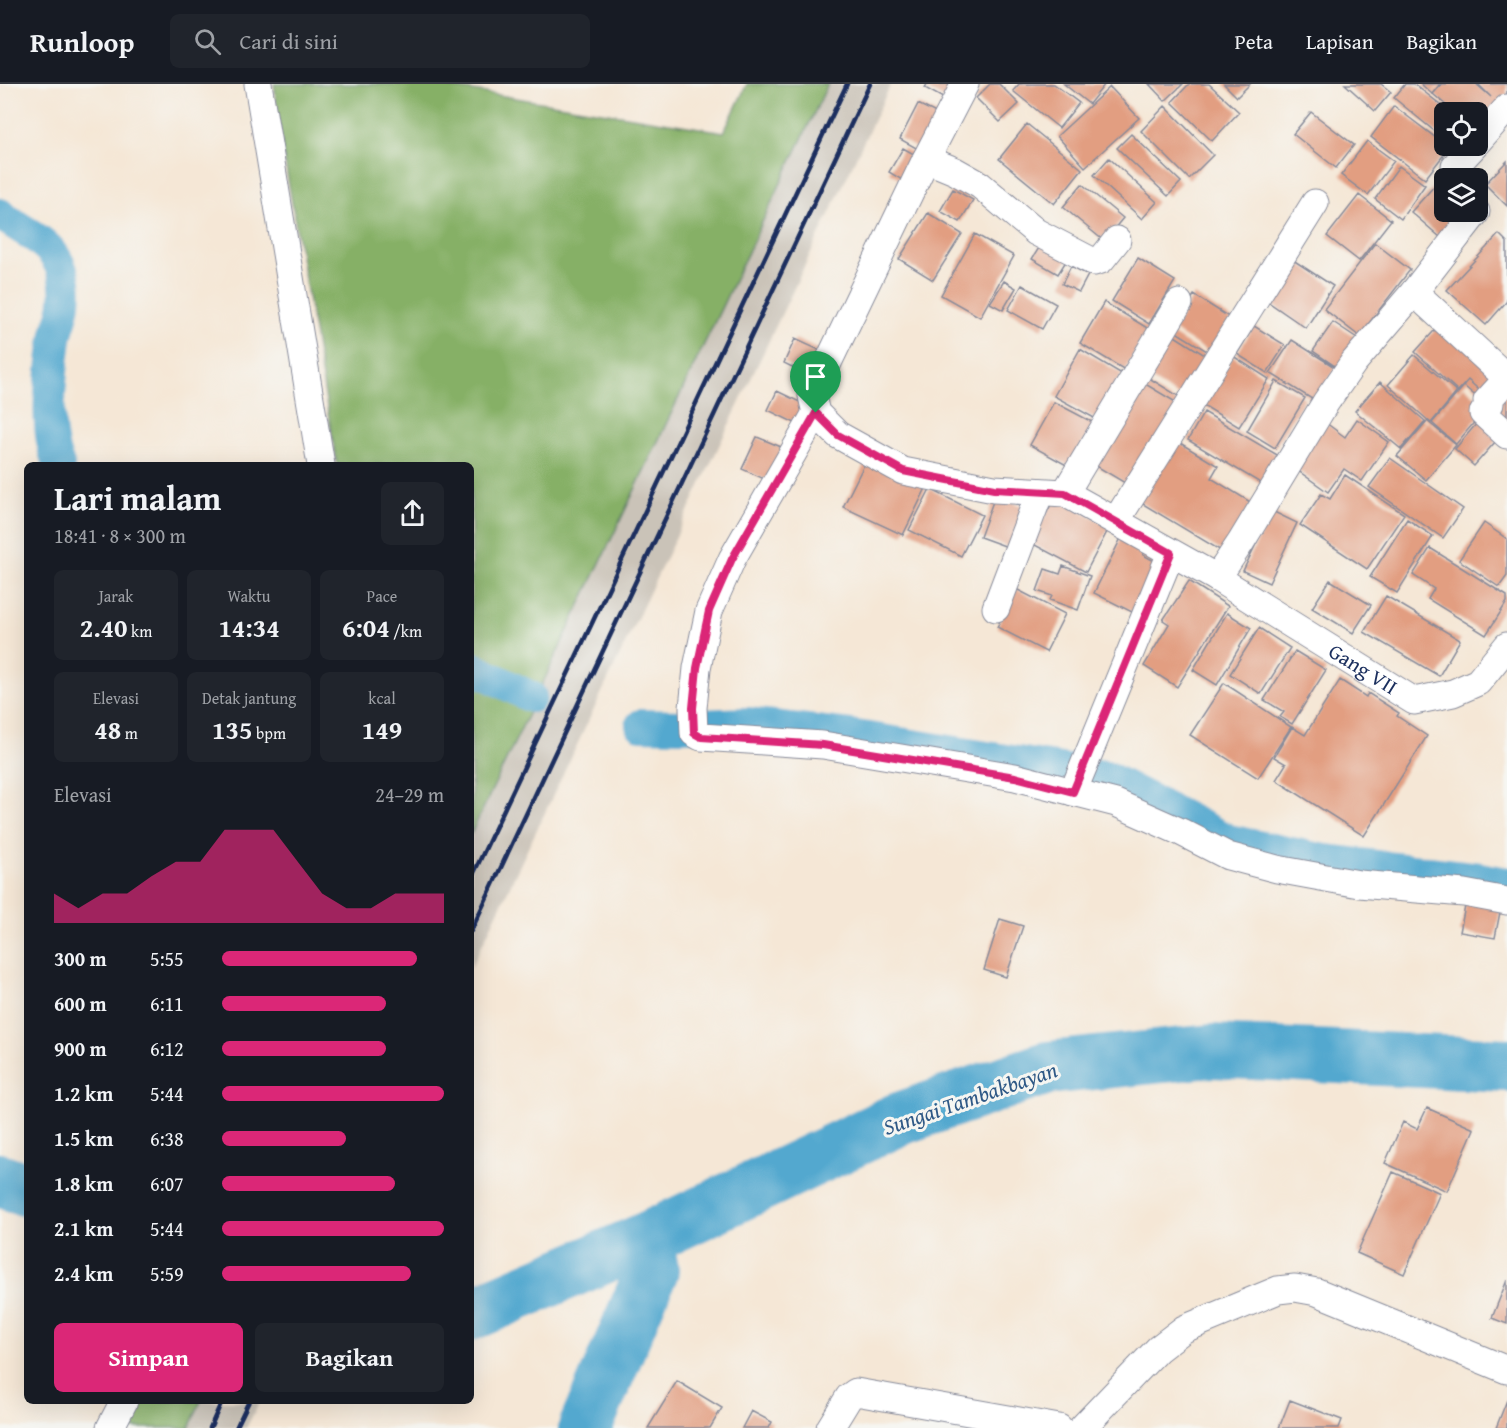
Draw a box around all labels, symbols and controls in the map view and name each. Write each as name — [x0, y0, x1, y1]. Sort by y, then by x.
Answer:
search box — [170, 14, 590, 68]
text: Runloop — [30, 21, 134, 62]
icon: search — [191, 25, 224, 58]
text: Cari di sini — [239, 25, 338, 57]
text: Peta — [1235, 26, 1273, 57]
text: Lapisan — [1306, 26, 1373, 57]
text: Bagikan — [1406, 26, 1477, 57]
map controls — [1434, 102, 1488, 222]
button: locate — [1434, 102, 1488, 156]
button: layers — [1434, 168, 1488, 222]
pin — [790, 351, 841, 413]
icon: arrive — [799, 360, 832, 393]
text: Lari malam — [54, 474, 221, 522]
button: share — [381, 482, 444, 545]
text: 18:41 · 8 × 300 m — [54, 521, 186, 550]
text: Jarak — [99, 584, 133, 608]
text: Waktu — [228, 584, 270, 608]
text: Pace — [367, 584, 397, 608]
text: 2.40 — [80, 608, 128, 647]
text: 14:34 — [218, 608, 280, 647]
text: 6:04 — [342, 608, 390, 647]
text: km — [128, 619, 152, 643]
text: /km — [390, 619, 422, 643]
street label: Gang VII — [1323, 635, 1404, 702]
text: Elevasi — [93, 686, 139, 710]
text: Detak jantung — [202, 686, 296, 710]
text: kcal — [368, 686, 396, 710]
text: 48 — [94, 710, 121, 749]
text: 135 — [212, 710, 252, 749]
text: 149 — [362, 710, 402, 749]
text: m — [121, 721, 138, 745]
text: bpm — [252, 721, 286, 745]
text: Elevasi — [54, 780, 112, 809]
text: 24–29 m — [375, 780, 444, 809]
text: 300 m — [54, 944, 107, 973]
text: 5:55 — [150, 944, 184, 973]
text: 600 m — [54, 989, 107, 1018]
text: 6:11 — [150, 989, 184, 1018]
text: 900 m — [54, 1034, 107, 1063]
text: 6:12 — [150, 1034, 184, 1063]
water label: Sungai Tambakbayan — [879, 1053, 1061, 1143]
text: 1.2 km — [54, 1079, 113, 1108]
text: 5:44 — [150, 1079, 184, 1108]
text: 1.5 km — [54, 1124, 113, 1153]
text: 6:38 — [150, 1124, 184, 1153]
text: 1.8 km — [54, 1169, 113, 1198]
text: 6:07 — [150, 1169, 184, 1198]
text: 2.1 km — [54, 1214, 113, 1243]
text: 5:44 — [150, 1214, 184, 1243]
text: 2.4 km — [54, 1259, 113, 1288]
text: 5:59 — [150, 1259, 184, 1288]
button: Simpan — [54, 1323, 243, 1392]
button: Bagikan — [255, 1323, 444, 1392]

